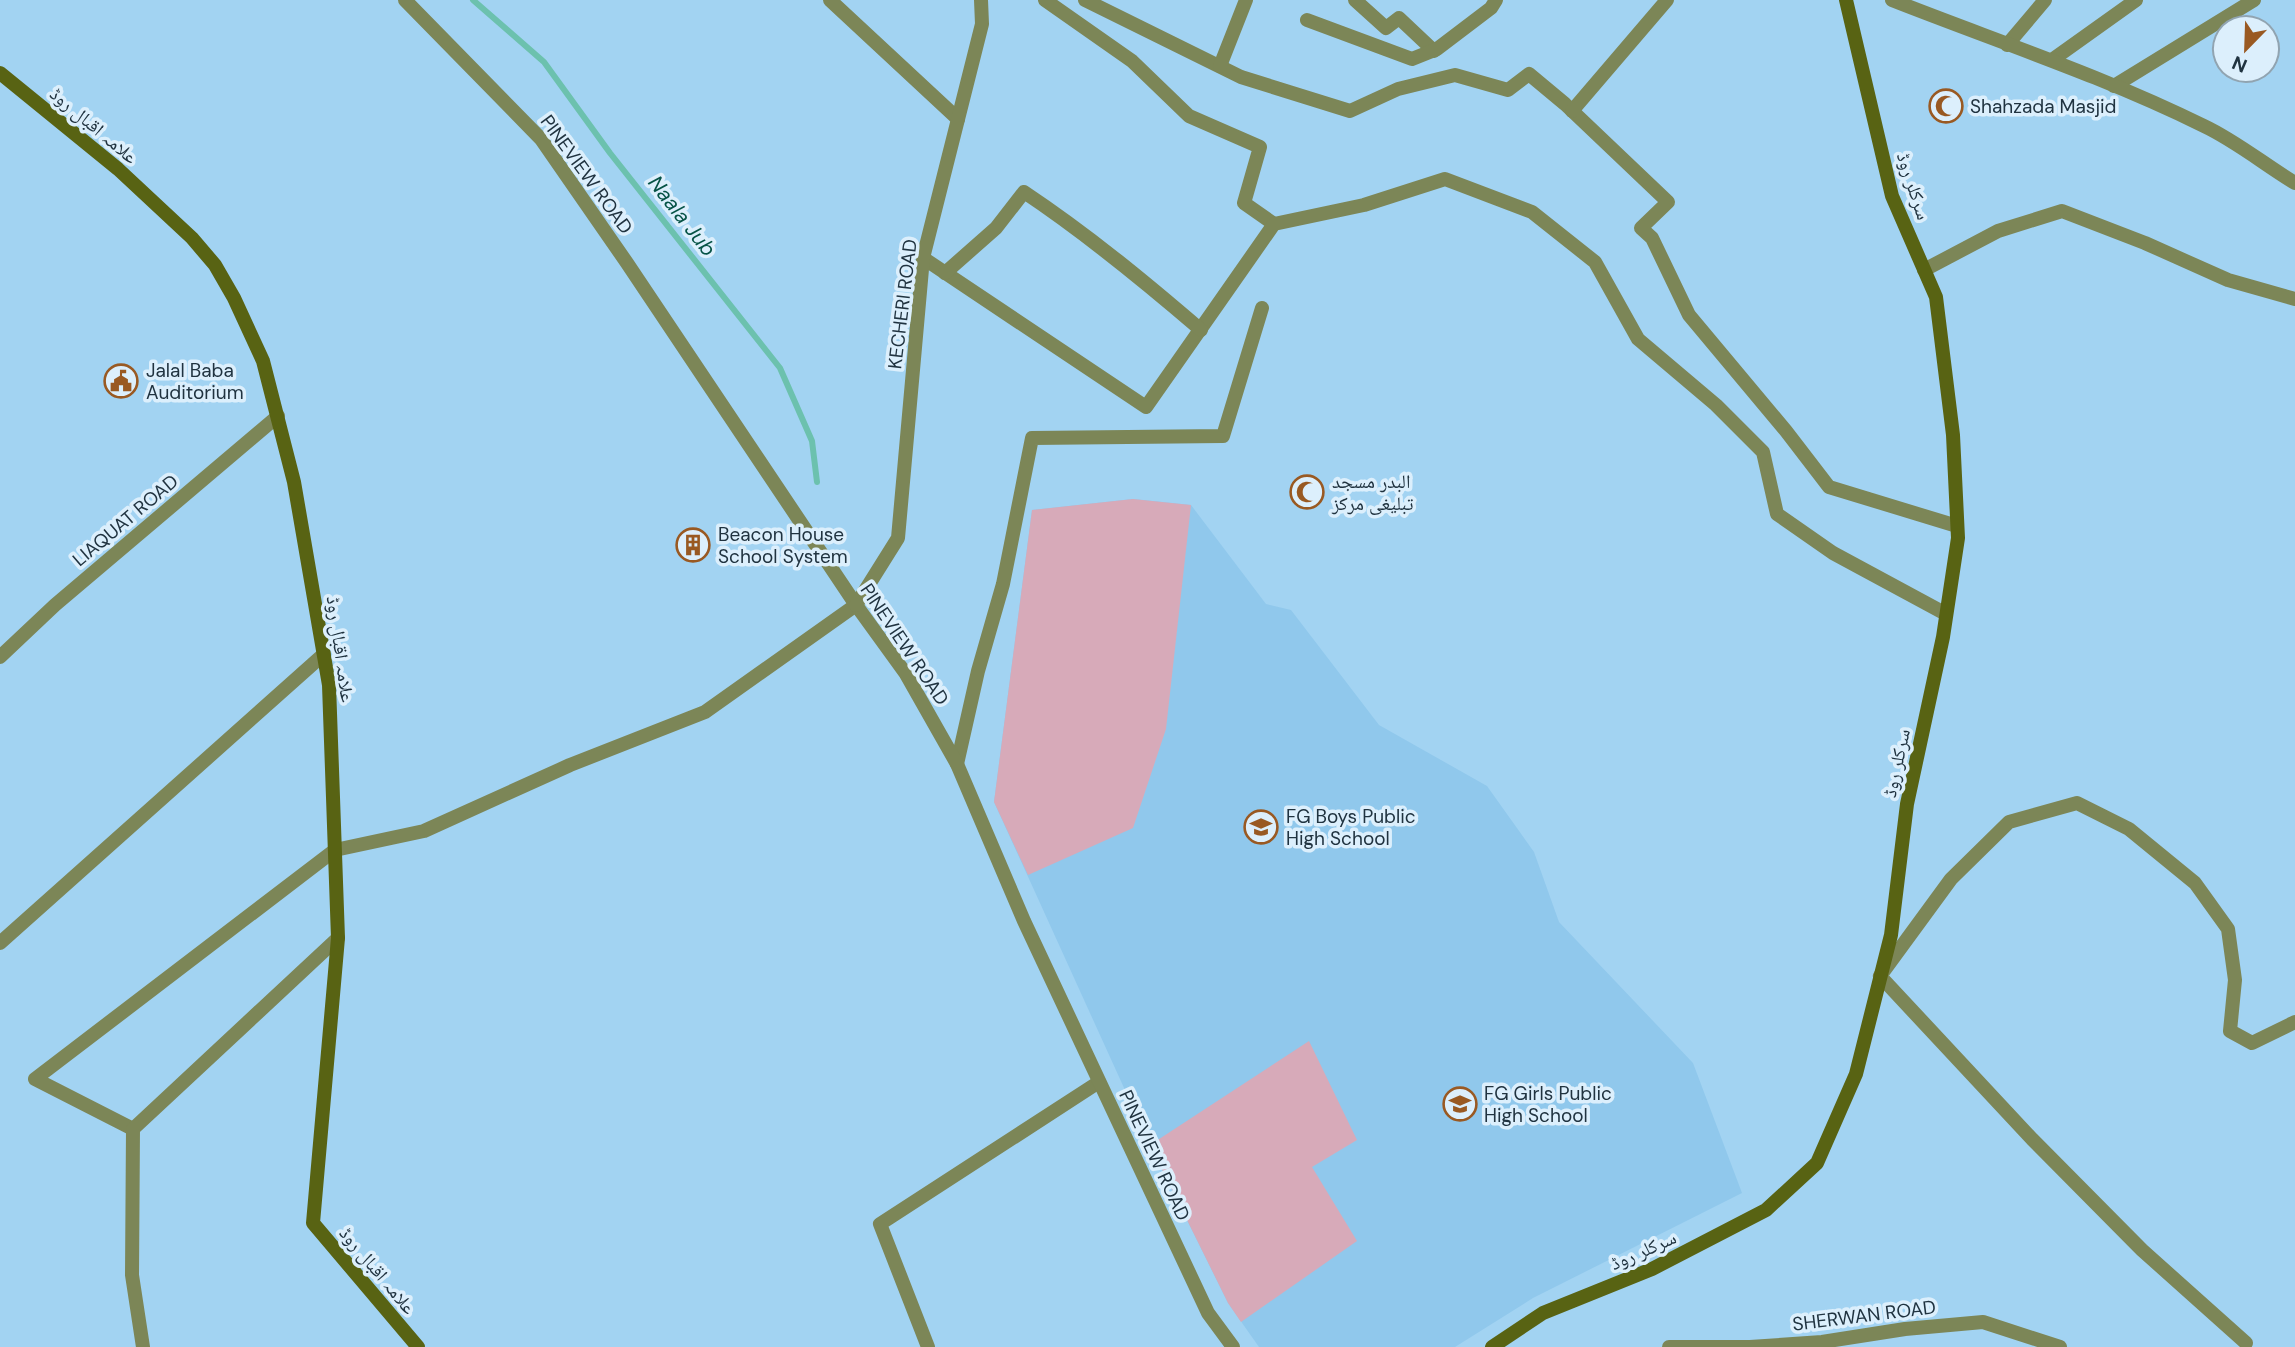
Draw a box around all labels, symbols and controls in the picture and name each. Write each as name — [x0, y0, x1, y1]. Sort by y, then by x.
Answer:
north arrow — [2211, 14, 2281, 84]
text: N — [2228, 50, 2251, 78]
street label: علامہ اقبال روڈ — [45, 81, 143, 170]
mosque icon: Shahzada Masjid — [1927, 87, 1965, 125]
place label: Shahzada Masjid — [1970, 94, 2117, 119]
street label: PINEVIEW ROAD — [535, 110, 638, 239]
street label: سرکلر روڈ — [1891, 149, 1936, 223]
water label: Naala Jub — [642, 170, 722, 262]
street label: KECHERI ROAD — [882, 238, 923, 370]
place label: Jalal Baba Auditorium — [146, 358, 244, 405]
public building icon: Jalal Baba Auditorium — [102, 362, 140, 400]
street label: LIAQUAT ROAD — [67, 469, 183, 572]
place label: البدر مسجد تبلیغی مرکز — [1331, 469, 1414, 516]
mosque icon: البدر مسجد تبلیغی مرکز — [1288, 473, 1326, 511]
place label: Beacon House School System — [718, 522, 848, 569]
building icon: Beacon House School System — [674, 526, 712, 564]
street label: PINEVIEW ROAD — [855, 579, 954, 710]
street label: علامہ اقبال روڈ — [321, 594, 360, 704]
street label: سرکلر روڈ — [1877, 726, 1916, 800]
place label: FG Boys Public High School — [1286, 804, 1416, 851]
school or university icon: FG Boys Public High School — [1242, 808, 1280, 846]
place label: FG Girls Public High School — [1484, 1081, 1612, 1128]
school or university icon: FG Girls Public High School — [1441, 1085, 1479, 1123]
street label: PINEVIEW ROAD — [1113, 1086, 1196, 1225]
street label: علامہ اقبال روڈ — [334, 1221, 422, 1320]
street label: سرکلر روڈ — [1606, 1225, 1680, 1276]
street label: SHERWAN ROAD — [1791, 1294, 1937, 1337]

